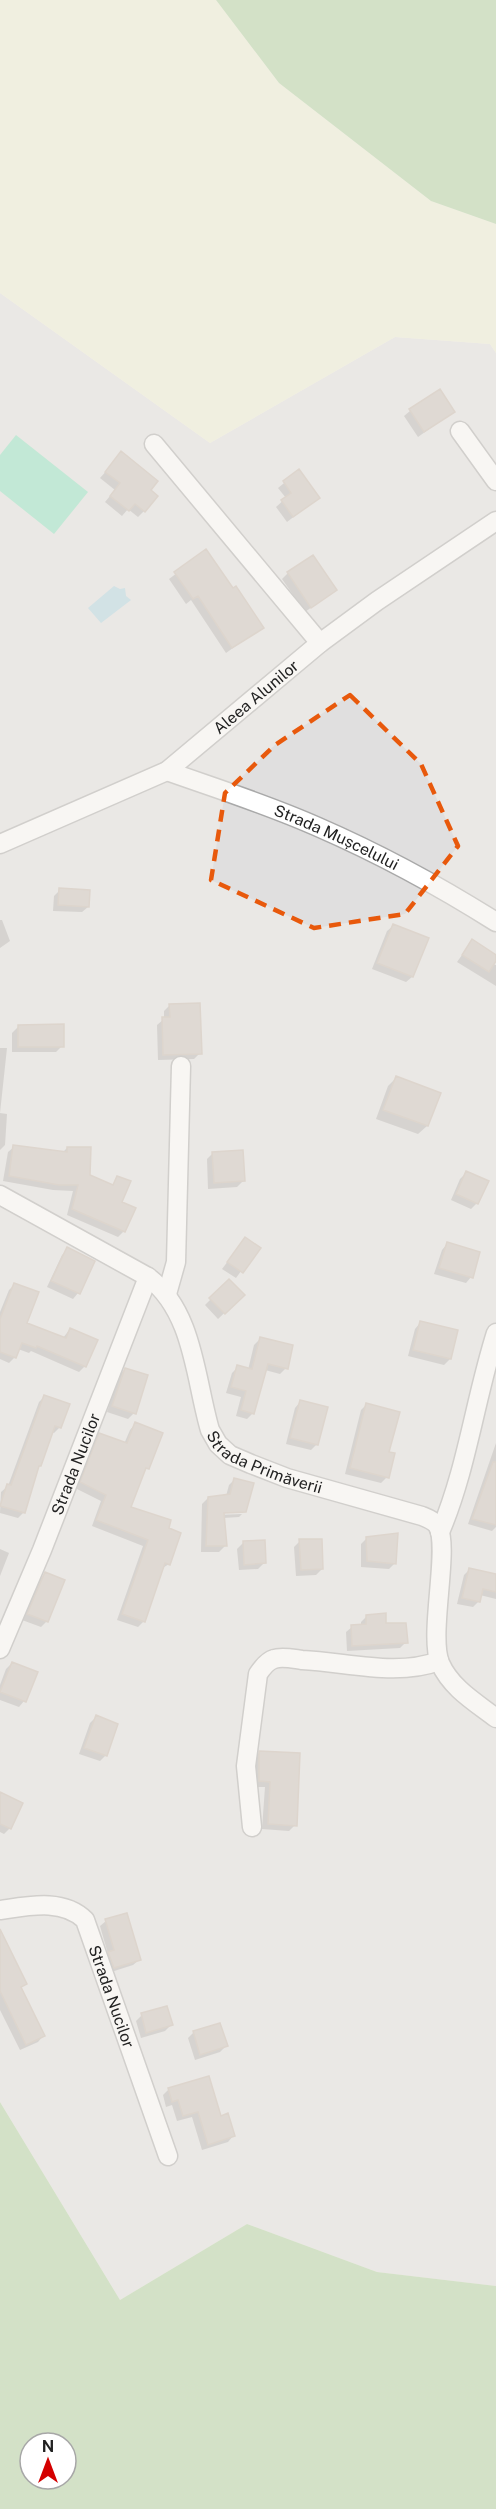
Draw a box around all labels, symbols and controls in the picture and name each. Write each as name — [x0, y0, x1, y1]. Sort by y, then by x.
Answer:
street label: Aleea Alunilor — [209, 656, 302, 738]
street label: Strada Mușcelului — [271, 800, 402, 874]
street label: Strada Nucilor — [47, 1410, 104, 1517]
street label: Strada Primăverii — [203, 1427, 325, 1497]
street label: Strada Nucilor — [85, 1943, 139, 2050]
north arrow — [18, 2431, 78, 2491]
text: N — [42, 2437, 54, 2456]

